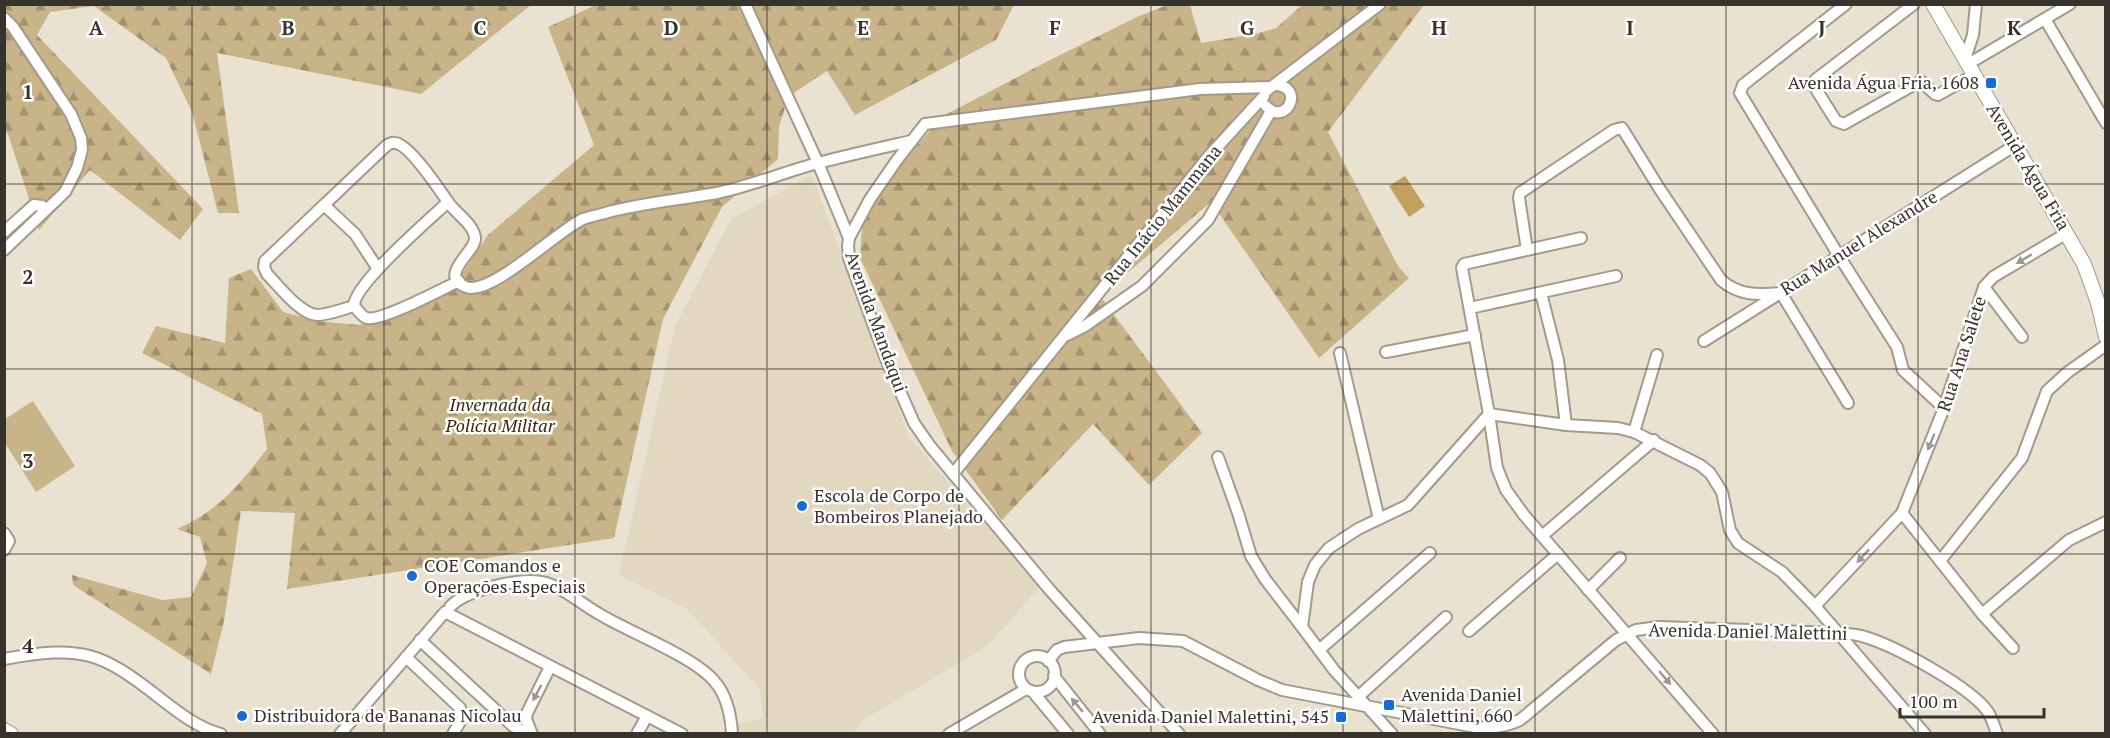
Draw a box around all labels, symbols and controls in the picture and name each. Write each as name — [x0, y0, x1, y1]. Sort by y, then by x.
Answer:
text: A — [89, 14, 104, 41]
text: B — [282, 14, 295, 41]
text: C — [473, 14, 487, 41]
text: D — [664, 14, 678, 41]
text: E — [857, 14, 869, 41]
text: F — [1049, 14, 1061, 41]
text: G — [1240, 14, 1254, 41]
text: H — [1431, 14, 1447, 41]
text: I — [1626, 14, 1634, 41]
text: J — [1818, 14, 1826, 41]
text: K — [2007, 14, 2022, 41]
place label: Avenida Água Fria, 1608 — [1788, 70, 1979, 94]
marker: Avenida Água Fria, 1608 — [1984, 76, 1998, 90]
text: 1 — [22, 78, 34, 105]
street label: Avenida Água Fria — [1981, 99, 2076, 234]
street label: Rua Inácio Mammana — [1098, 139, 1226, 290]
street label: Rua Manuel Alexandre — [1775, 184, 1942, 300]
street label: Avenida Mandaqui — [840, 248, 914, 396]
one-way arrow — [2016, 253, 2032, 264]
text: 2 — [22, 263, 34, 290]
street label: Rua Ana Salete — [1931, 293, 1991, 415]
park label: Invernada da Polícia Militar — [444, 392, 556, 437]
one-way arrow — [1926, 433, 1936, 451]
text: 3 — [22, 447, 34, 474]
place label: Escola de Corpo de Bombeiros Planejado — [814, 483, 983, 528]
marker: Escola de Corpo de Bombeiros Planejado — [795, 499, 809, 513]
one-way arrow — [1856, 549, 1870, 564]
place label: COE Comandos e Operações Especiais — [424, 553, 585, 598]
marker: COE Comandos e Operações Especiais — [405, 569, 419, 583]
street label: Avenida Daniel Malettini — [1648, 617, 1848, 645]
text: 4 — [22, 632, 34, 659]
one-way arrow — [1658, 670, 1671, 685]
scale bar — [1900, 681, 2044, 719]
place label: Avenida Daniel Malettini, 660 — [1401, 682, 1522, 727]
one-way arrow — [532, 684, 542, 701]
text: 100 m — [1909, 689, 1958, 713]
one-way arrow — [1071, 698, 1084, 713]
marker: Avenida Daniel Malettini, 660 — [1382, 698, 1396, 712]
place label: Distribuidora de Bananas Nicolau — [254, 703, 522, 727]
place label: Avenida Daniel Malettini, 545 — [1092, 704, 1329, 728]
marker: Distribuidora de Bananas Nicolau — [235, 709, 249, 723]
marker: Avenida Daniel Malettini, 545 — [1334, 710, 1348, 724]

